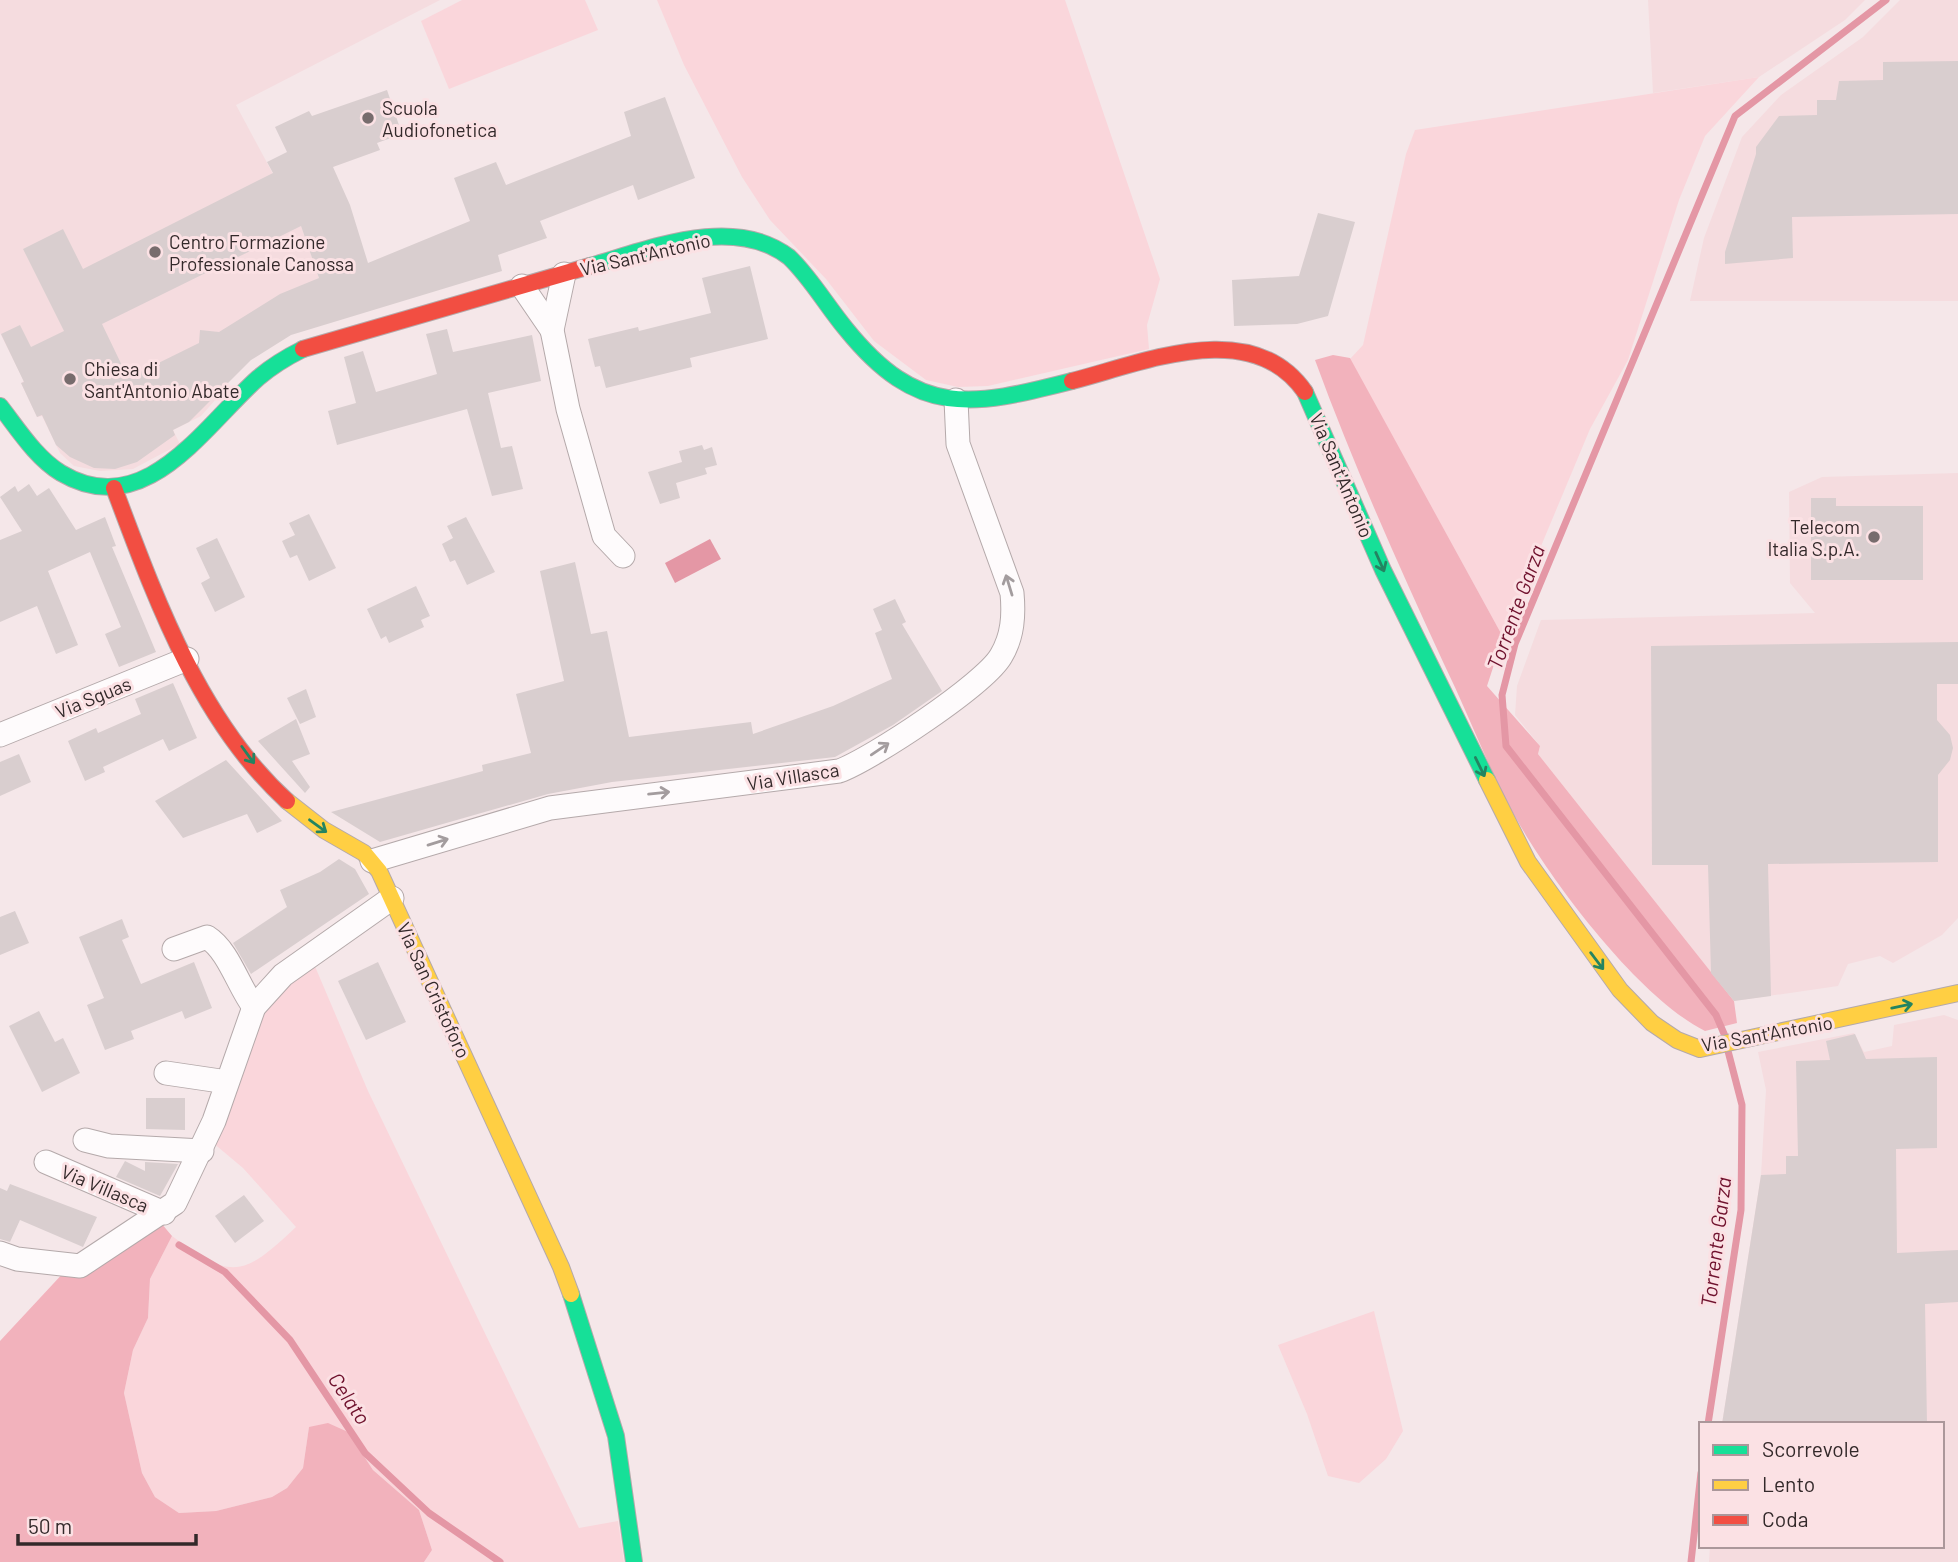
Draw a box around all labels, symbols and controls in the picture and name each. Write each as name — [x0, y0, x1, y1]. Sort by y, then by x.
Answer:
place label: Scuola Audiofonetica — [382, 96, 497, 141]
marker: Scuola Audiofonetica — [360, 110, 376, 126]
street label: Via Sant'Antonio — [578, 228, 712, 280]
place label: Centro Formazione Professionale Canossa — [169, 230, 354, 275]
marker: Centro Formazione Professionale Canossa — [147, 244, 163, 260]
place label: Chiesa di Sant'Antonio Abate — [84, 357, 240, 402]
marker: Chiesa di Sant'Antonio Abate — [62, 371, 78, 387]
street label: Via Sant'Antonio — [1305, 409, 1379, 541]
place label: Telecom Italia S.p.A. — [1767, 515, 1860, 560]
marker: Telecom Italia S.p.A. — [1866, 529, 1882, 545]
water label: Torrente Garza — [1481, 541, 1549, 673]
one-way arrow — [1374, 551, 1387, 573]
one-way arrow — [1002, 575, 1014, 597]
street label: Via Sguas — [52, 671, 134, 723]
one-way arrow — [870, 742, 889, 757]
one-way arrow — [241, 745, 255, 764]
one-way arrow — [1473, 756, 1487, 777]
street label: Via Villasca — [745, 757, 841, 795]
one-way arrow — [647, 787, 670, 800]
one-way arrow — [309, 818, 328, 833]
one-way arrow — [426, 834, 448, 847]
street label: Via San Cristoforo — [393, 919, 475, 1061]
one-way arrow — [1590, 951, 1605, 969]
one-way arrow — [1890, 998, 1913, 1012]
street label: Via Sant'Antonio — [1699, 1010, 1835, 1056]
street label: Via Villasca — [58, 1159, 152, 1217]
water label: Torrente Garza — [1695, 1176, 1735, 1308]
water label: Celato — [324, 1367, 376, 1429]
legend — [1699, 1422, 1944, 1548]
text: Scorrevole — [1762, 1436, 1860, 1461]
text: Lento — [1762, 1471, 1815, 1496]
scale bar — [18, 1502, 196, 1546]
text: Coda — [1762, 1506, 1808, 1531]
text: 50 m — [28, 1513, 72, 1538]

